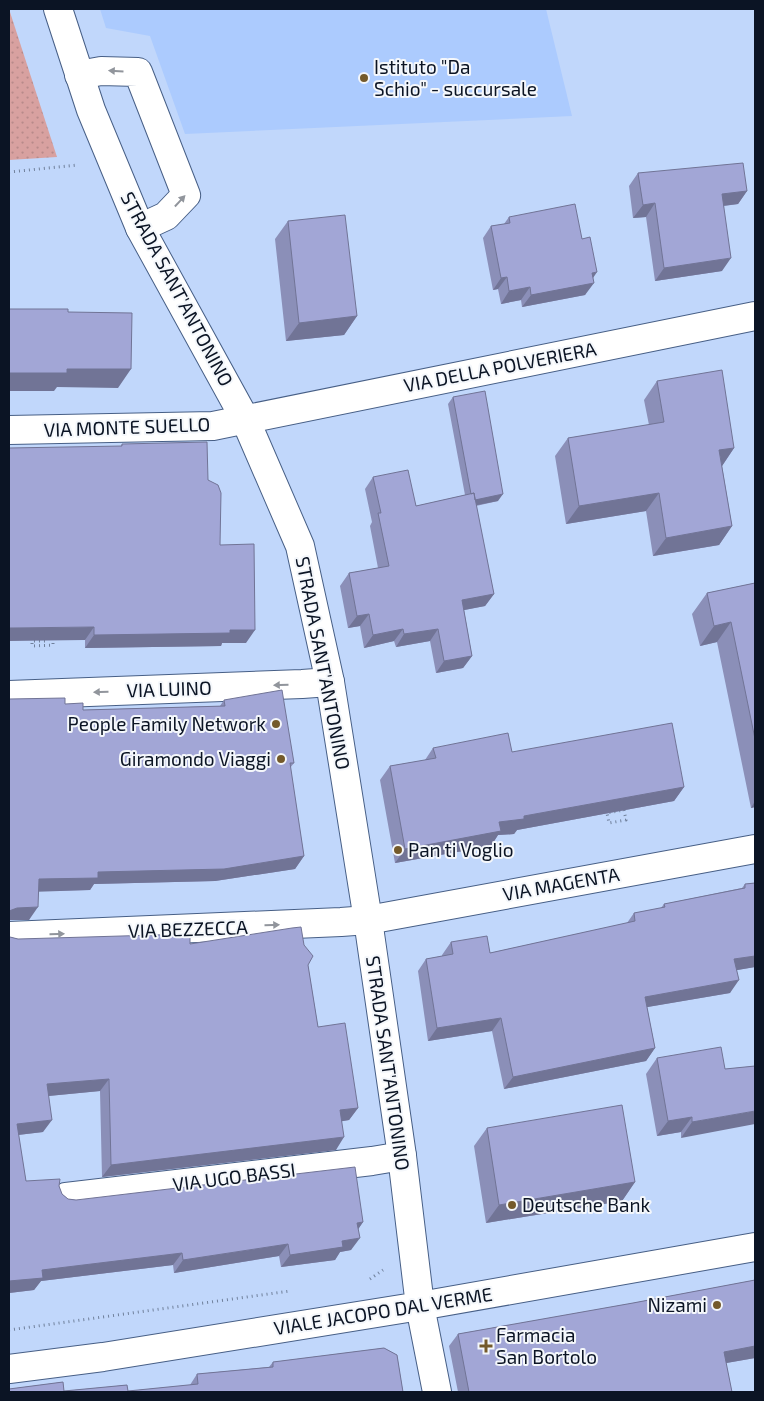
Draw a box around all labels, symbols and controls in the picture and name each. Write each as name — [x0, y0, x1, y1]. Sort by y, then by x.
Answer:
place label: Istituto "Da Schio" - succursale — [374, 55, 537, 100]
one-way arrow — [107, 67, 123, 75]
marker: Istituto "Da Schio" - succursale — [358, 72, 370, 84]
street label: STRADA SANT'ANTONINO — [116, 188, 238, 390]
one-way arrow — [174, 196, 186, 208]
street label: VIA DELLA POLVERIERA — [402, 337, 598, 396]
street label: VIA MONTE SUELLO — [43, 412, 211, 441]
street label: STRADA SANT'ANTONINO — [292, 554, 355, 771]
street label: VIA LUINO — [126, 676, 212, 701]
one-way arrow — [273, 681, 289, 689]
one-way arrow — [93, 688, 109, 696]
place label: People Family Network — [68, 712, 266, 735]
marker: People Family Network — [270, 718, 282, 730]
place label: Giramondo Viaggi — [120, 747, 271, 770]
marker: Giramondo Viaggi — [275, 753, 287, 765]
place label: Pan ti Voglio — [408, 838, 514, 861]
marker: Pan ti Voglio — [392, 844, 404, 856]
street label: VIA MAGENTA — [501, 862, 621, 905]
street label: VIA BEZZECCA — [128, 915, 248, 942]
one-way arrow — [265, 921, 281, 929]
one-way arrow — [50, 930, 66, 938]
street label: STRADA SANT'ANTONINO — [362, 954, 415, 1172]
street label: VIA UGO BASSI — [171, 1158, 297, 1195]
place label: Deutsche Bank — [522, 1193, 651, 1216]
marker: Deutsche Bank — [506, 1199, 518, 1211]
street label: VIALE JACOPO DAL VERME — [272, 1282, 494, 1339]
place label: Nizami — [647, 1293, 707, 1316]
marker: Nizami — [711, 1299, 723, 1311]
place label: Farmacia San Bortolo — [496, 1323, 597, 1368]
marker: Farmacia San Bortolo — [480, 1340, 492, 1352]

